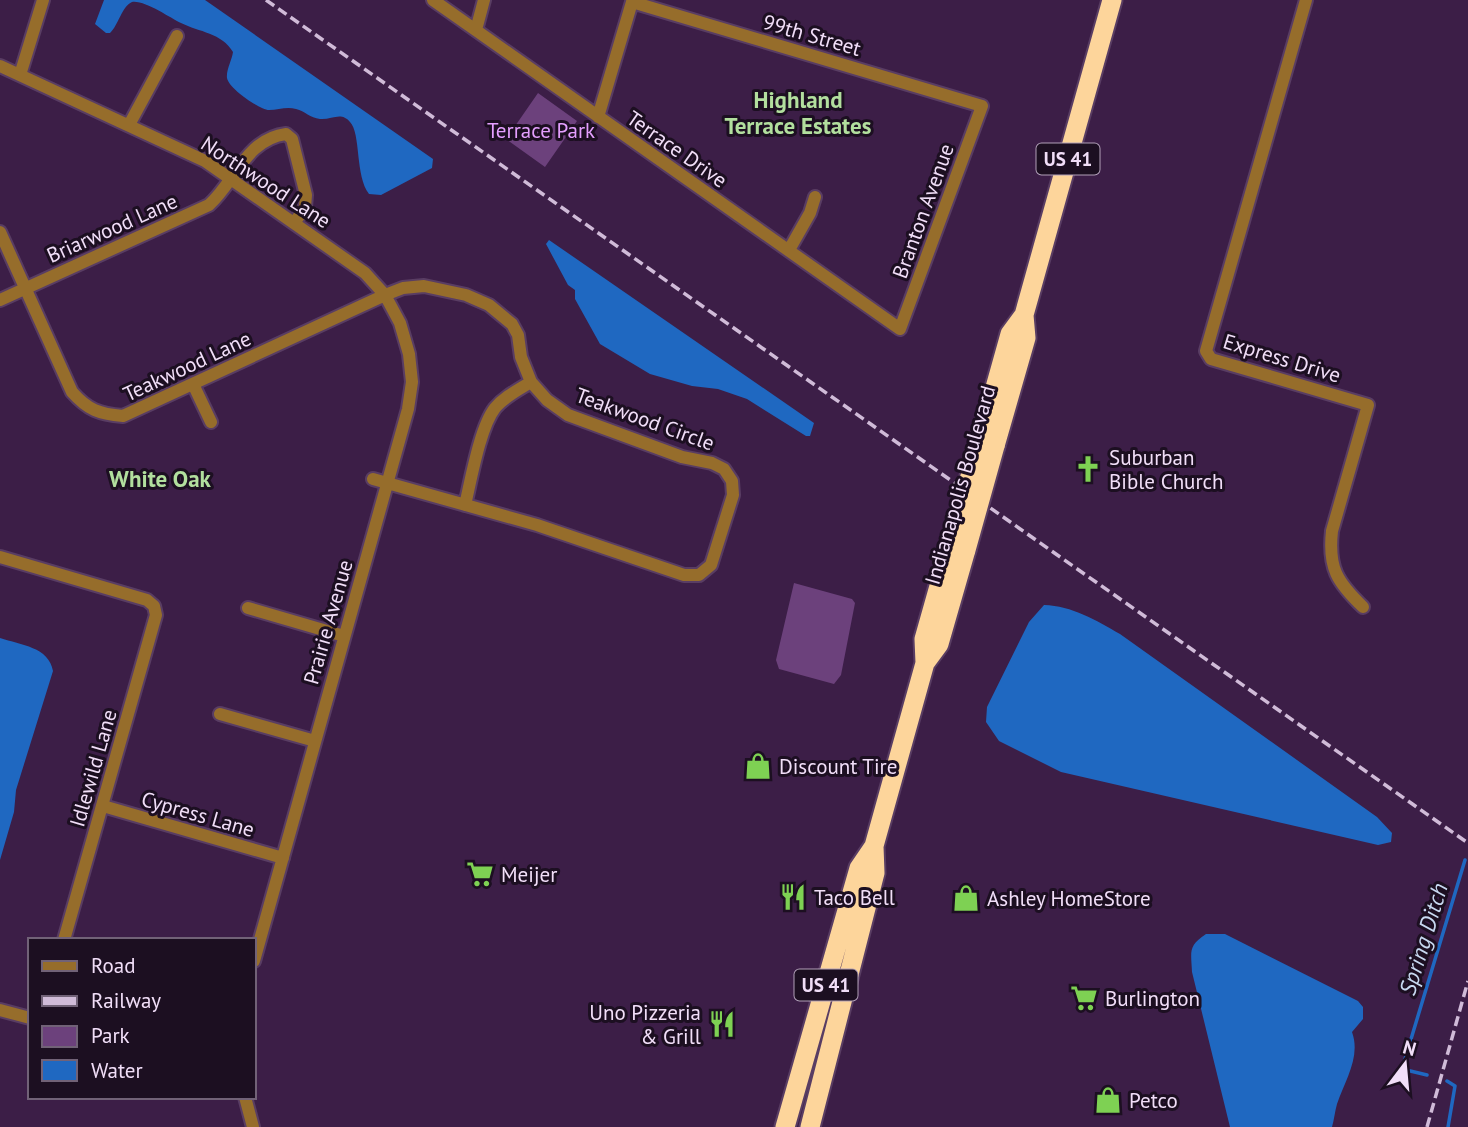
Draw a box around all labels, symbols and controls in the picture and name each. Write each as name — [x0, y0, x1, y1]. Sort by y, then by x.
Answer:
street label: 99th Street — [760, 8, 864, 62]
district label: Highland Terrace Estates — [725, 85, 872, 140]
street label: Terrace Drive — [621, 104, 733, 194]
park label: Terrace Park — [487, 117, 595, 144]
street label: Northwood Lane — [196, 130, 336, 234]
street label: Branton Avenue — [886, 140, 960, 282]
road number: US 41 — [1036, 144, 1100, 174]
street label: Briarwood Lane — [42, 187, 182, 269]
street label: Teakwood Lane — [119, 325, 255, 407]
street label: Express Drive — [1220, 327, 1344, 389]
street label: Teakwood Circle — [572, 381, 718, 457]
street label: Indianapolis Boulevard — [919, 382, 1001, 588]
place label: Suburban Bible Church — [1109, 444, 1224, 495]
church icon: Suburban Bible Church — [1073, 454, 1103, 484]
district label: White Oak — [109, 464, 212, 493]
street label: Prairie Avenue — [297, 557, 359, 687]
street label: Idlewild Lane — [63, 706, 123, 830]
shop icon: Discount Tire — [743, 751, 773, 781]
place label: Discount Tire — [779, 753, 897, 780]
street label: Cypress Lane — [138, 785, 258, 843]
supermarket icon: Meijer — [465, 859, 495, 889]
place label: Meijer — [501, 861, 557, 888]
water label: Spring Ditch — [1392, 879, 1454, 999]
restaurant icon: Taco Bell — [778, 882, 808, 912]
shop icon: Ashley HomeStore — [951, 883, 981, 913]
place label: Taco Bell — [814, 884, 895, 911]
place label: Ashley HomeStore — [987, 885, 1151, 912]
legend — [28, 938, 256, 1099]
text: Road — [91, 952, 135, 979]
road number: US 41 — [794, 970, 858, 1001]
supermarket icon: Burlington — [1069, 983, 1099, 1013]
place label: Burlington — [1105, 985, 1200, 1012]
text: Railway — [91, 987, 161, 1014]
place label: Uno Pizzeria & Grill — [589, 999, 701, 1050]
restaurant icon: Uno Pizzeria & Grill — [707, 1009, 737, 1039]
text: Park — [91, 1022, 130, 1049]
north arrow — [1370, 1029, 1440, 1099]
text: N — [1400, 1034, 1419, 1061]
text: Water — [91, 1057, 143, 1084]
shop icon: Petco — [1093, 1085, 1123, 1115]
place label: Petco — [1129, 1087, 1178, 1114]

